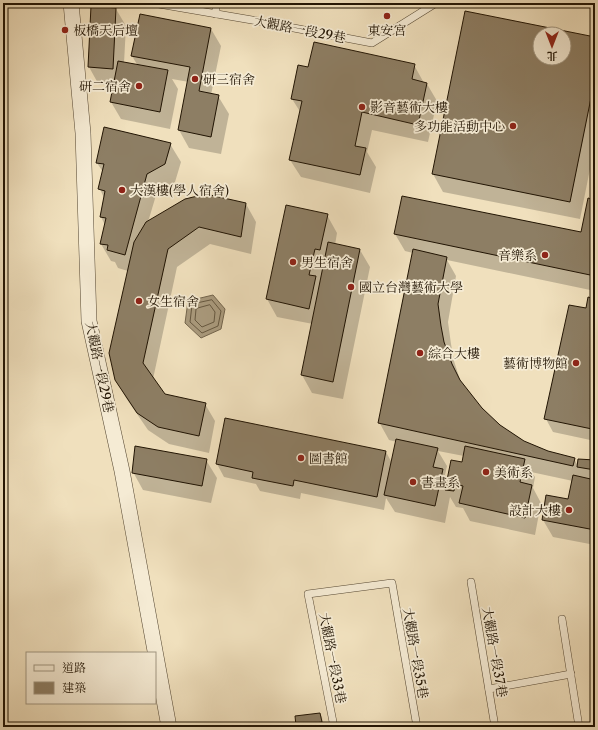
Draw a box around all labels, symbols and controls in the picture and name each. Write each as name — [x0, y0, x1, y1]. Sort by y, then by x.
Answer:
marker: 東安宮 — [382, 11, 392, 21]
street label: 大觀路一段29巷 — [253, 12, 347, 46]
place label: 板橋天后壇 — [73, 22, 138, 38]
place label: 東安宮 — [367, 22, 407, 38]
marker: 板橋天后壇 — [60, 25, 70, 35]
north arrow — [532, 26, 572, 66]
text: 北 — [547, 49, 558, 63]
place label: 研三宿舍 — [203, 71, 255, 87]
marker: 研三宿舍 — [190, 74, 200, 84]
place label: 研二宿舍 — [79, 78, 131, 94]
marker: 研二宿舍 — [134, 81, 144, 91]
place label: 影音藝術大樓 — [370, 99, 448, 115]
marker: 影音藝術大樓 — [357, 102, 367, 112]
place label: 多功能活動中心 — [414, 118, 505, 134]
marker: 多功能活動中心 — [508, 121, 518, 131]
place label: 大漢樓(學人宿舍) — [130, 182, 229, 198]
marker: 大漢樓(學人宿舍) — [117, 185, 127, 195]
place label: 音樂系 — [498, 247, 537, 263]
marker: 音樂系 — [540, 250, 550, 260]
place label: 男生宿舍 — [301, 254, 353, 270]
marker: 男生宿舍 — [288, 257, 298, 267]
place label: 國立台灣藝術大學 — [359, 279, 463, 295]
marker: 國立台灣藝術大學 — [346, 282, 356, 292]
place label: 女生宿舍 — [147, 293, 199, 309]
marker: 女生宿舍 — [134, 296, 144, 306]
street label: 大觀路一段29巷 — [82, 320, 118, 414]
place label: 綜合大樓 — [428, 345, 480, 361]
marker: 綜合大樓 — [415, 348, 425, 358]
place label: 藝術博物館 — [503, 355, 568, 371]
marker: 藝術博物館 — [571, 358, 581, 368]
place label: 圖書館 — [309, 450, 348, 466]
marker: 圖書館 — [296, 453, 306, 463]
place label: 美術系 — [494, 464, 533, 480]
marker: 美術系 — [481, 467, 491, 477]
place label: 書畫系 — [421, 474, 460, 490]
marker: 書畫系 — [408, 477, 418, 487]
place label: 設計大樓 — [509, 502, 561, 518]
marker: 設計大樓 — [564, 505, 574, 515]
street label: 大觀路一段35巷 — [400, 606, 432, 700]
street label: 大觀路一段37巷 — [479, 606, 511, 698]
street label: 大觀路一段33巷 — [316, 611, 350, 705]
legend — [26, 652, 156, 704]
text: 道路 — [62, 660, 86, 675]
text: 建築 — [62, 680, 86, 695]

